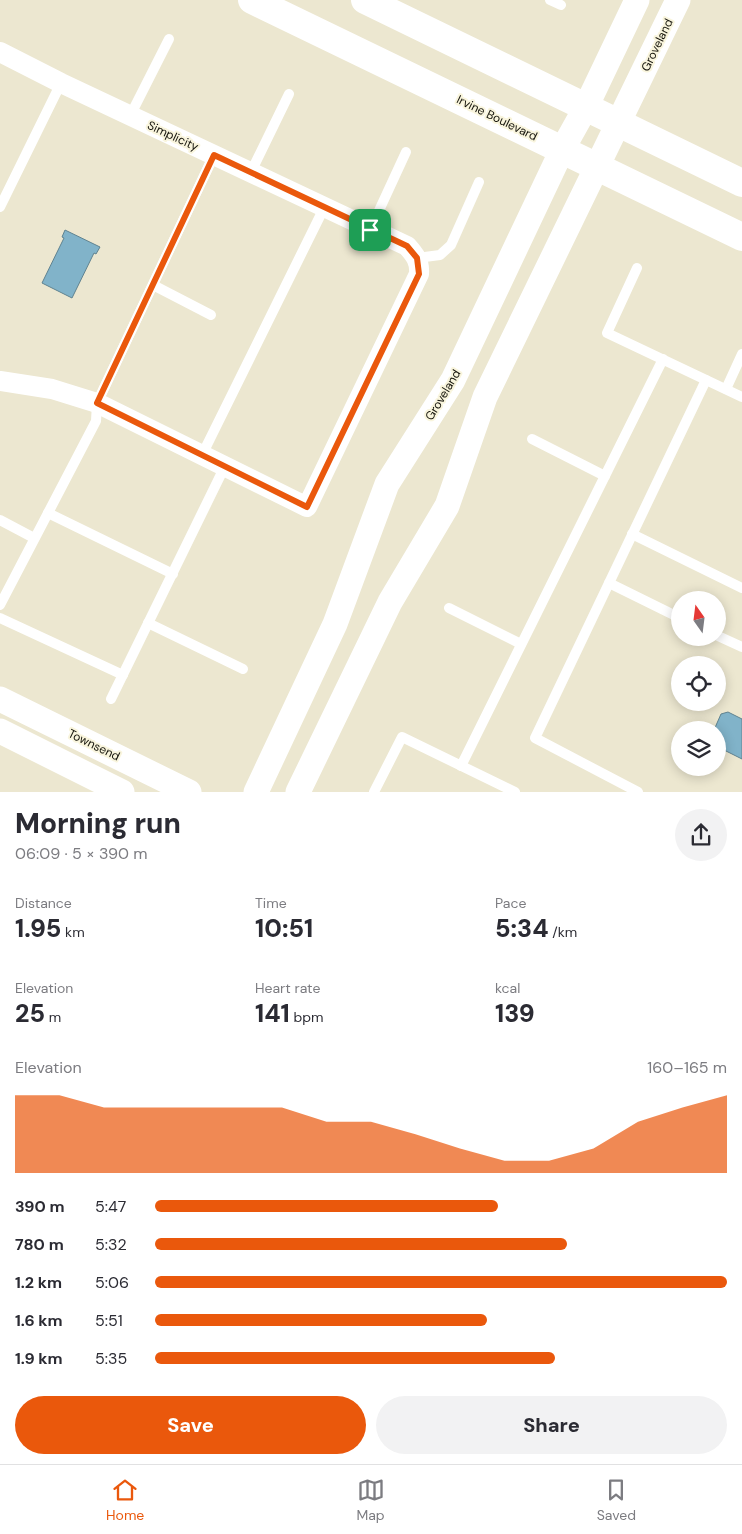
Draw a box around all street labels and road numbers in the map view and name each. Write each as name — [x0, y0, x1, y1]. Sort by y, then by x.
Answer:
street label: Groveland — [637, 16, 677, 74]
street label: Irvine Boulevard — [454, 91, 540, 145]
street label: Simplicity — [145, 117, 201, 155]
street label: Groveland — [422, 367, 464, 423]
street label: Townsend — [65, 726, 123, 764]

